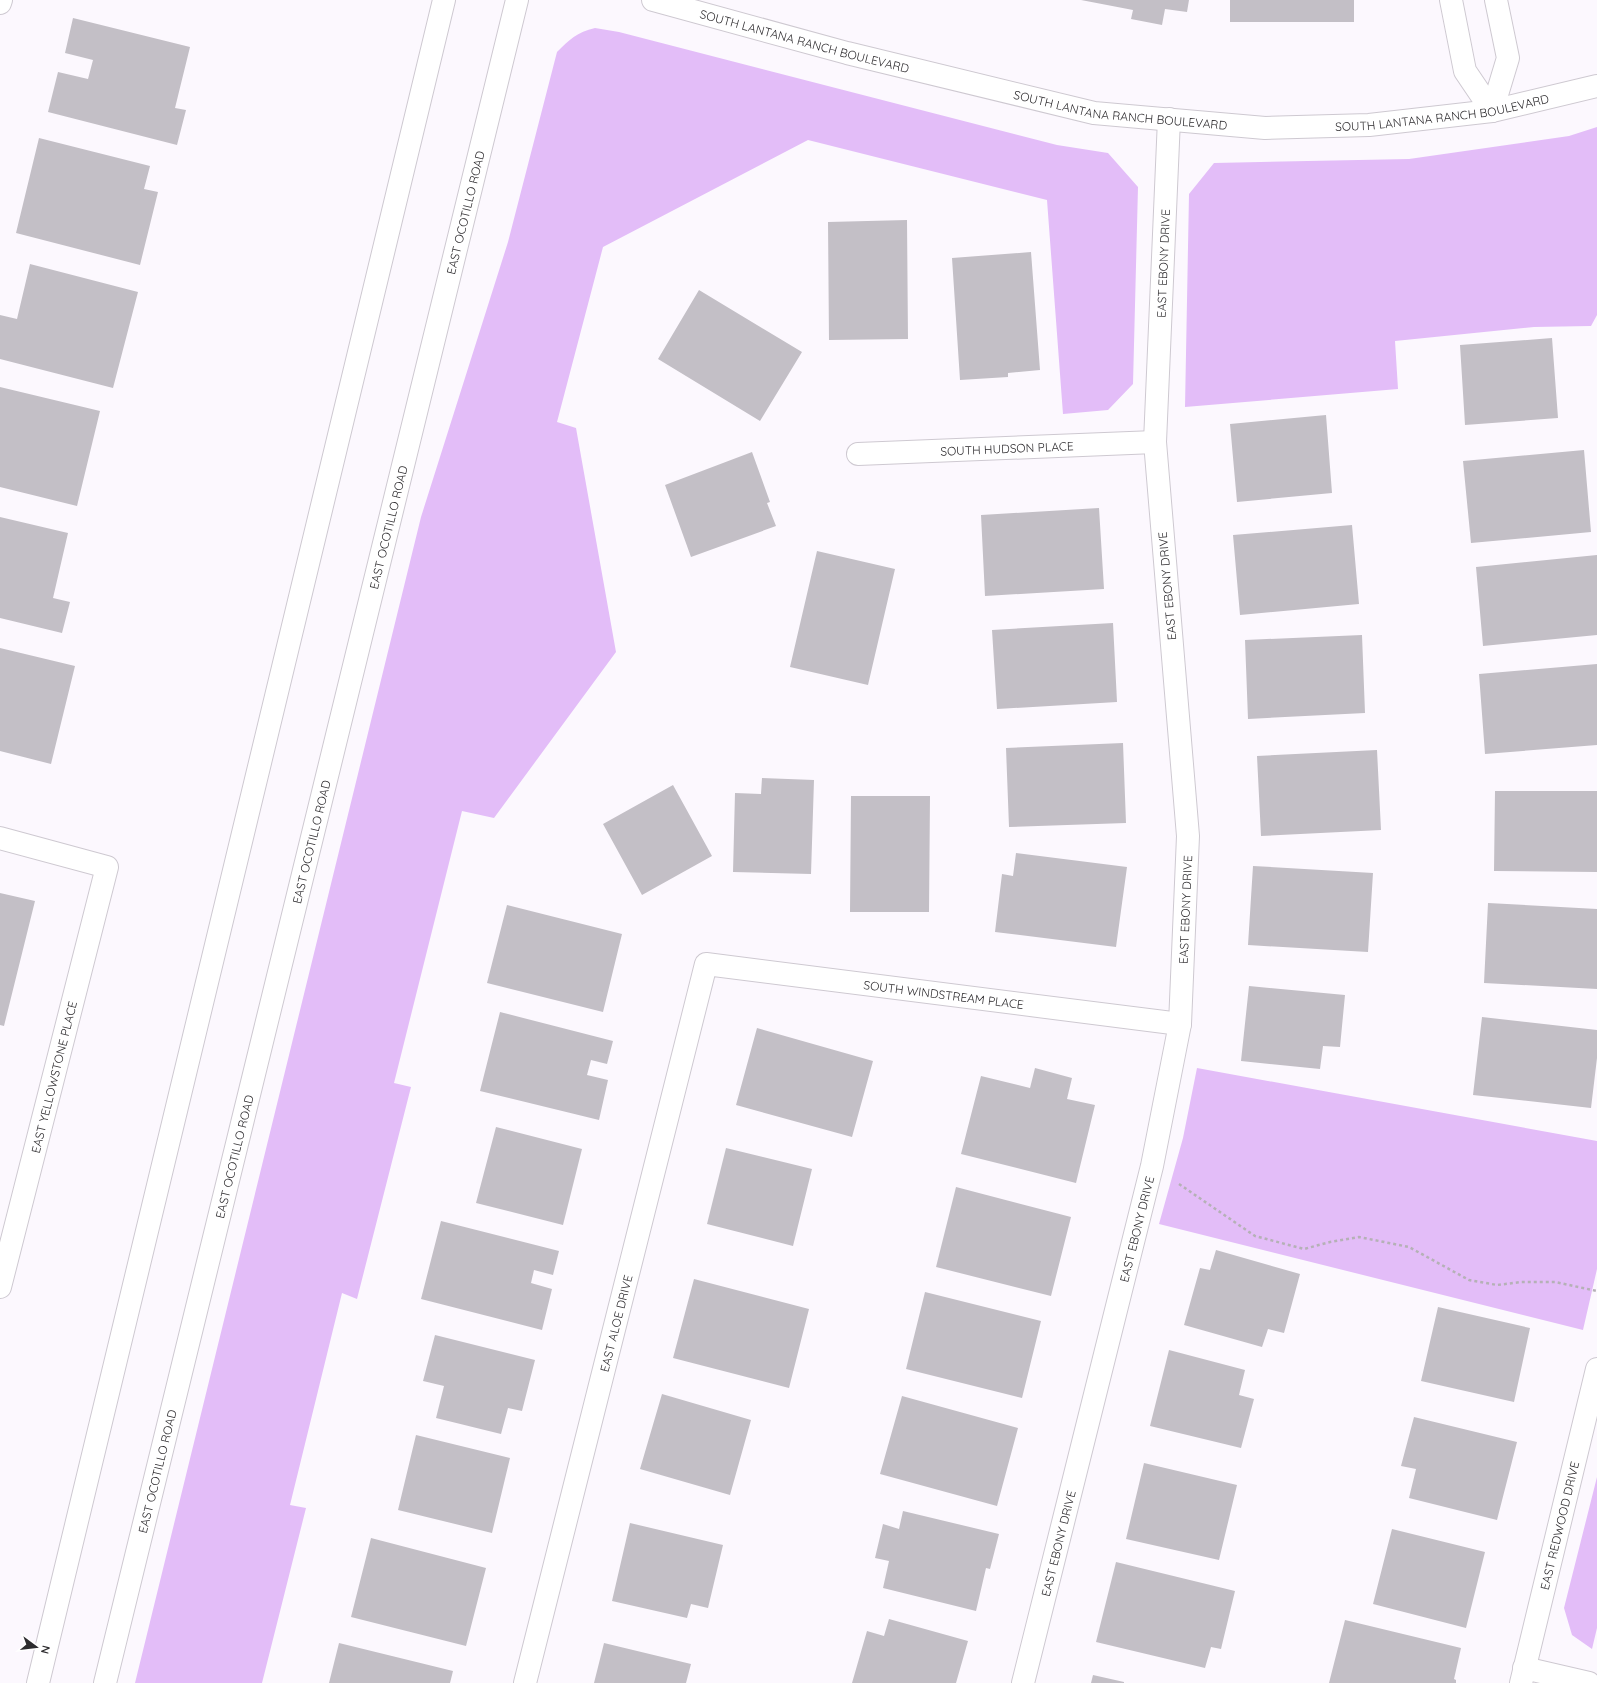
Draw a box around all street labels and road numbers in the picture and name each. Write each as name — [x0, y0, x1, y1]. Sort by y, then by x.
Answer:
street label: SOUTH LANTANA RANCH BOULEVARD — [698, 6, 911, 75]
street label: SOUTH LANTANA RANCH BOULEVARD — [1012, 86, 1228, 132]
street label: SOUTH LANTANA RANCH BOULEVARD — [1335, 90, 1551, 133]
street label: EAST OCOTILLO ROAD — [443, 149, 487, 276]
street label: EAST EBONY DRIVE — [1153, 208, 1173, 318]
street label: SOUTH HUDSON PLACE — [940, 438, 1074, 458]
street label: EAST OCOTILLO ROAD — [366, 463, 410, 590]
street label: EAST EBONY DRIVE — [1155, 531, 1179, 641]
street label: EAST OCOTILLO ROAD — [289, 778, 333, 905]
street label: EAST EBONY DRIVE — [1175, 855, 1195, 964]
street label: SOUTH WINDSTREAM PLACE — [863, 977, 1025, 1012]
street label: EAST YELLOWSTONE PLACE — [28, 999, 80, 1155]
street label: EAST OCOTILLO ROAD — [212, 1093, 256, 1220]
street label: EAST EBONY DRIVE — [1116, 1174, 1157, 1284]
street label: EAST ALOE DRIVE — [596, 1273, 635, 1373]
street label: EAST OCOTILLO ROAD — [134, 1408, 179, 1535]
street label: EAST REDWOOD DRIVE — [1536, 1460, 1582, 1591]
street label: EAST EBONY DRIVE — [1037, 1488, 1078, 1598]

